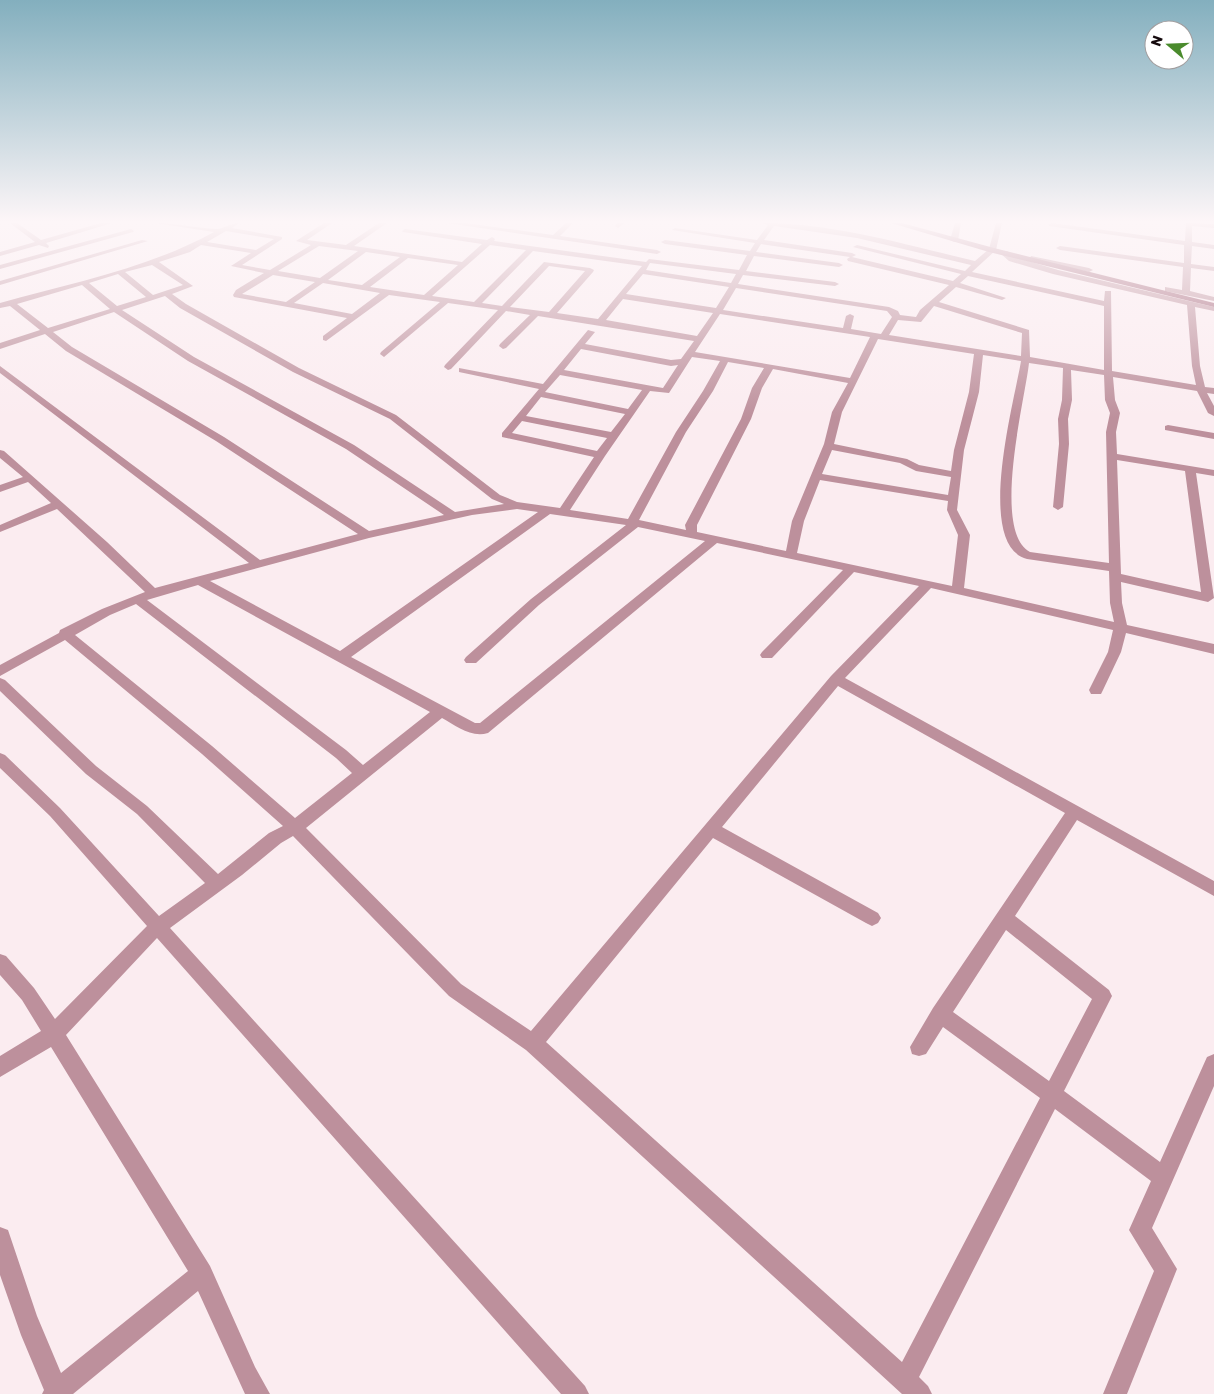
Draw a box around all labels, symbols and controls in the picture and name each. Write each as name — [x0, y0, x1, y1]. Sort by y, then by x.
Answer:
north arrow — [1144, 20, 1194, 70]
text: N — [1148, 33, 1167, 48]

